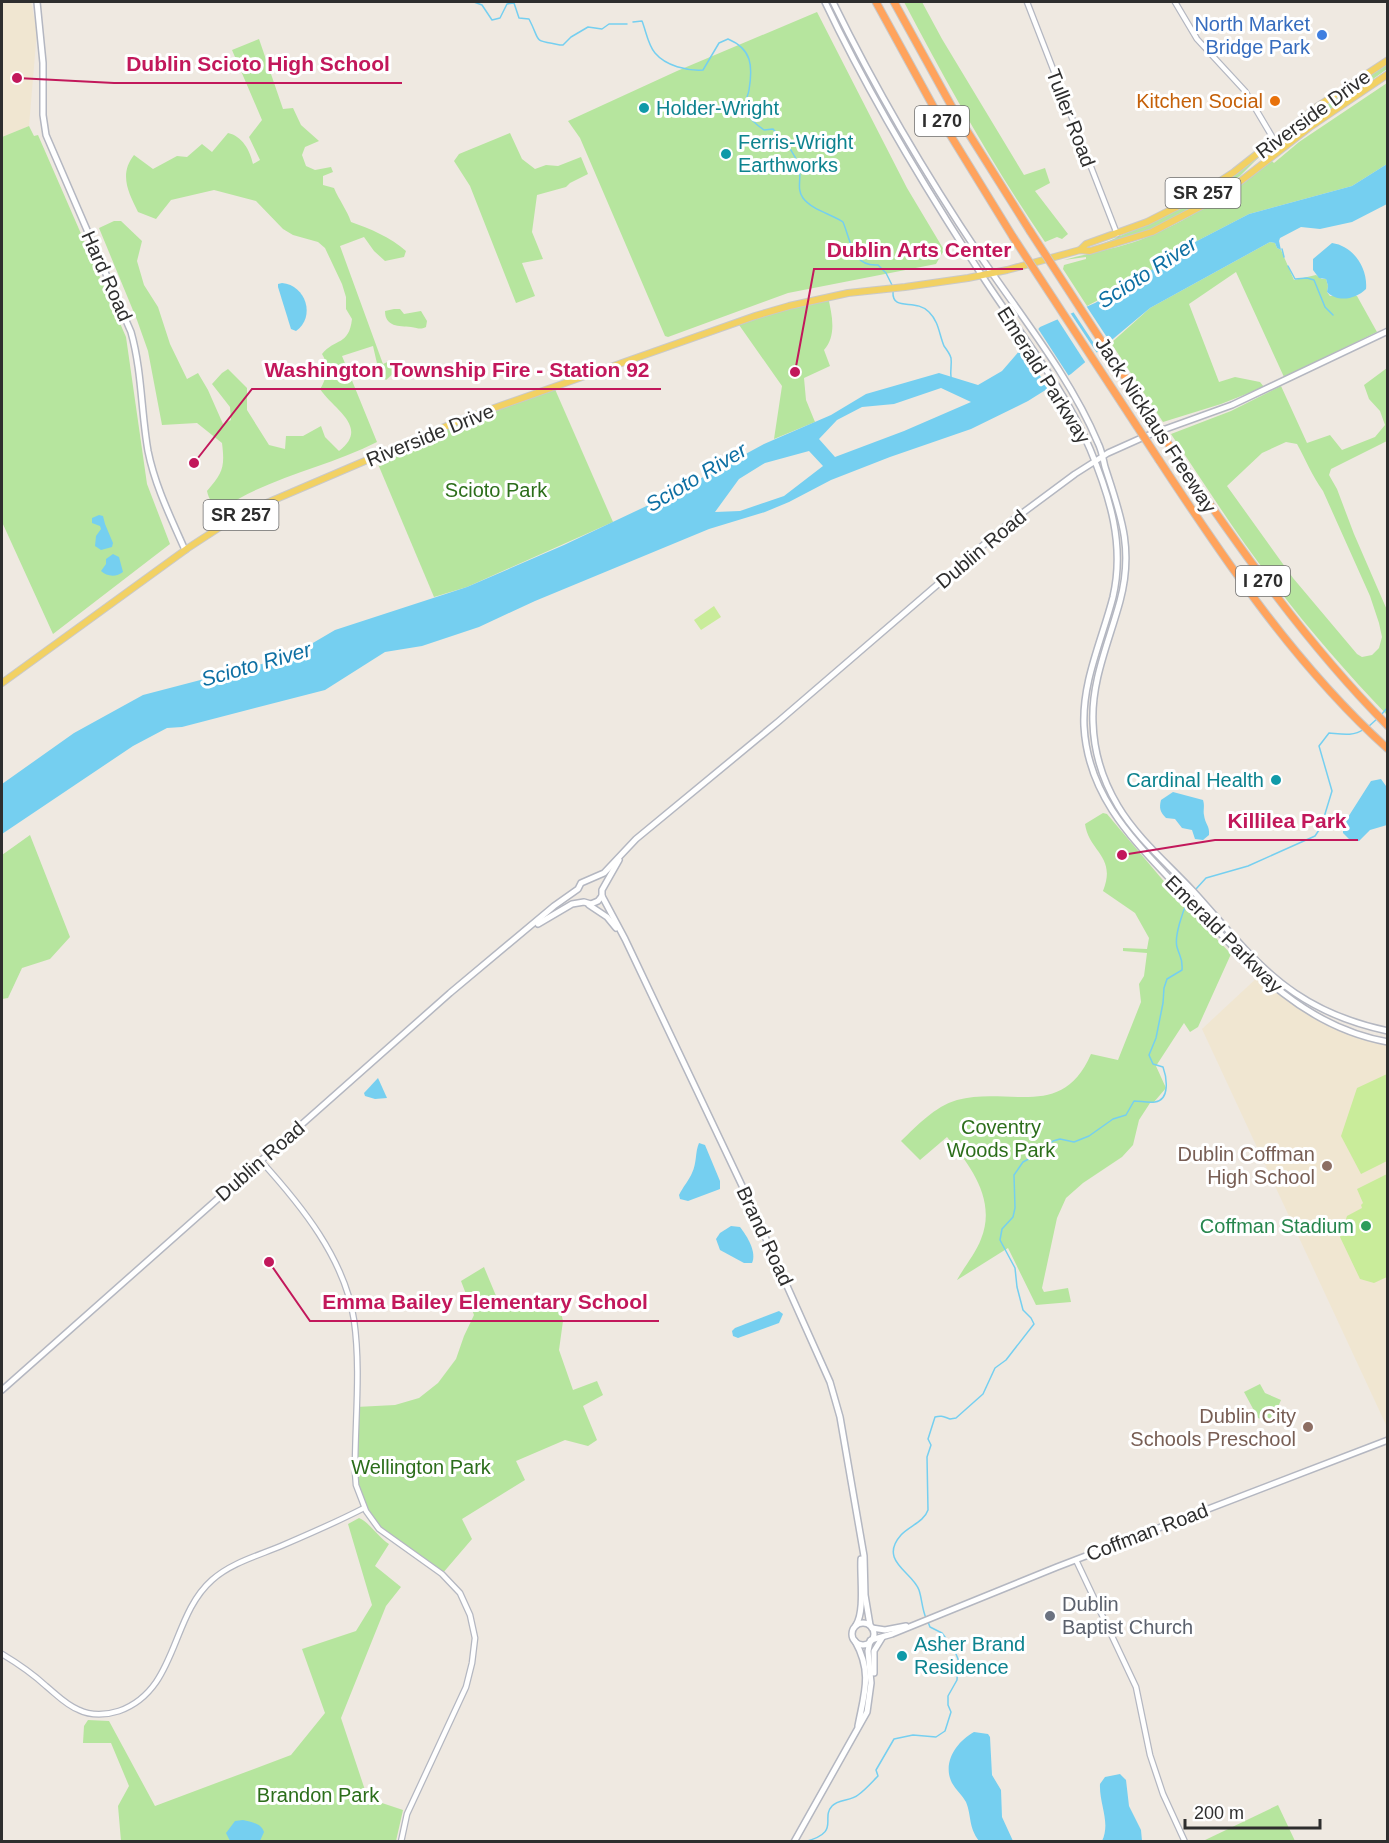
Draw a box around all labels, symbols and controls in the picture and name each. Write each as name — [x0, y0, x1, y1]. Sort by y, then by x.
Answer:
place label: North Market Bridge Park — [1194, 13, 1311, 58]
marker: North Market Bridge Park — [1315, 28, 1329, 42]
callout: Dublin Scioto High School — [114, 44, 402, 83]
text: Dublin Scioto High School — [126, 52, 390, 75]
street label: Riverside Drive — [1252, 65, 1374, 163]
street label: Tuller Road — [1042, 66, 1100, 170]
place label: Kitchen Social — [1136, 90, 1263, 112]
marker: Kitchen Social — [1268, 94, 1282, 108]
place label: Holder-Wright — [656, 97, 779, 119]
marker: Holder-Wright — [637, 101, 651, 115]
road number: I 270 — [915, 106, 969, 136]
place label: Ferris-Wright Earthworks — [738, 131, 854, 176]
marker: Ferris-Wright Earthworks — [719, 147, 733, 161]
road number: SR 257 — [1166, 178, 1240, 208]
street label: Hard Road — [77, 227, 137, 325]
callout: Dublin Arts Center — [814, 230, 1023, 269]
water label: Scioto River — [1093, 231, 1202, 312]
text: Dublin Arts Center — [827, 238, 1011, 261]
street label: Emerald Parkway — [993, 303, 1095, 447]
street label: Jack Nicklaus Freeway — [1091, 333, 1221, 517]
callout: Washington Township Fire - Station 92 — [252, 350, 661, 389]
text: Washington Township Fire - Station 92 — [265, 358, 650, 381]
street label: Riverside Drive — [363, 399, 497, 471]
water label: Scioto River — [642, 437, 751, 516]
park label: Scioto Park — [445, 479, 548, 501]
road number: SR 257 — [204, 500, 278, 530]
street label: Dublin Road — [932, 505, 1030, 593]
road number: I 270 — [1236, 566, 1290, 596]
water label: Scioto River — [198, 637, 315, 691]
place label: Cardinal Health — [1126, 769, 1264, 791]
marker: Cardinal Health — [1269, 773, 1283, 787]
callout: Killilea Park — [1215, 801, 1358, 840]
text: Killilea Park — [1227, 809, 1347, 832]
street label: Emerald Parkway — [1161, 871, 1287, 997]
park label: Coventry Woods Park — [947, 1116, 1056, 1161]
street label: Dublin Road — [211, 1117, 309, 1205]
place label: Dublin Coffman High School — [1178, 1143, 1315, 1188]
marker: Dublin Coffman High School — [1320, 1159, 1334, 1173]
street label: Brand Road — [732, 1183, 798, 1289]
place label: Coffman Stadium — [1200, 1215, 1354, 1237]
marker: Coffman Stadium — [1359, 1219, 1373, 1233]
callout: Emma Bailey Elementary School — [310, 1282, 659, 1321]
text: Emma Bailey Elementary School — [322, 1290, 648, 1313]
place label: Dublin City Schools Preschool — [1130, 1405, 1296, 1450]
marker: Dublin City Schools Preschool — [1301, 1420, 1315, 1434]
park label: Wellington Park — [351, 1456, 492, 1478]
street label: Coffman Road — [1083, 1499, 1211, 1565]
place label: Dublin Baptist Church — [1062, 1593, 1193, 1638]
marker: Dublin Baptist Church — [1043, 1609, 1057, 1623]
place label: Asher Brand Residence — [914, 1633, 1025, 1678]
marker: Asher Brand Residence — [895, 1649, 909, 1663]
park label: Brandon Park — [257, 1784, 380, 1806]
scale bar — [1185, 1792, 1320, 1830]
text: 200 m — [1194, 1803, 1244, 1823]

